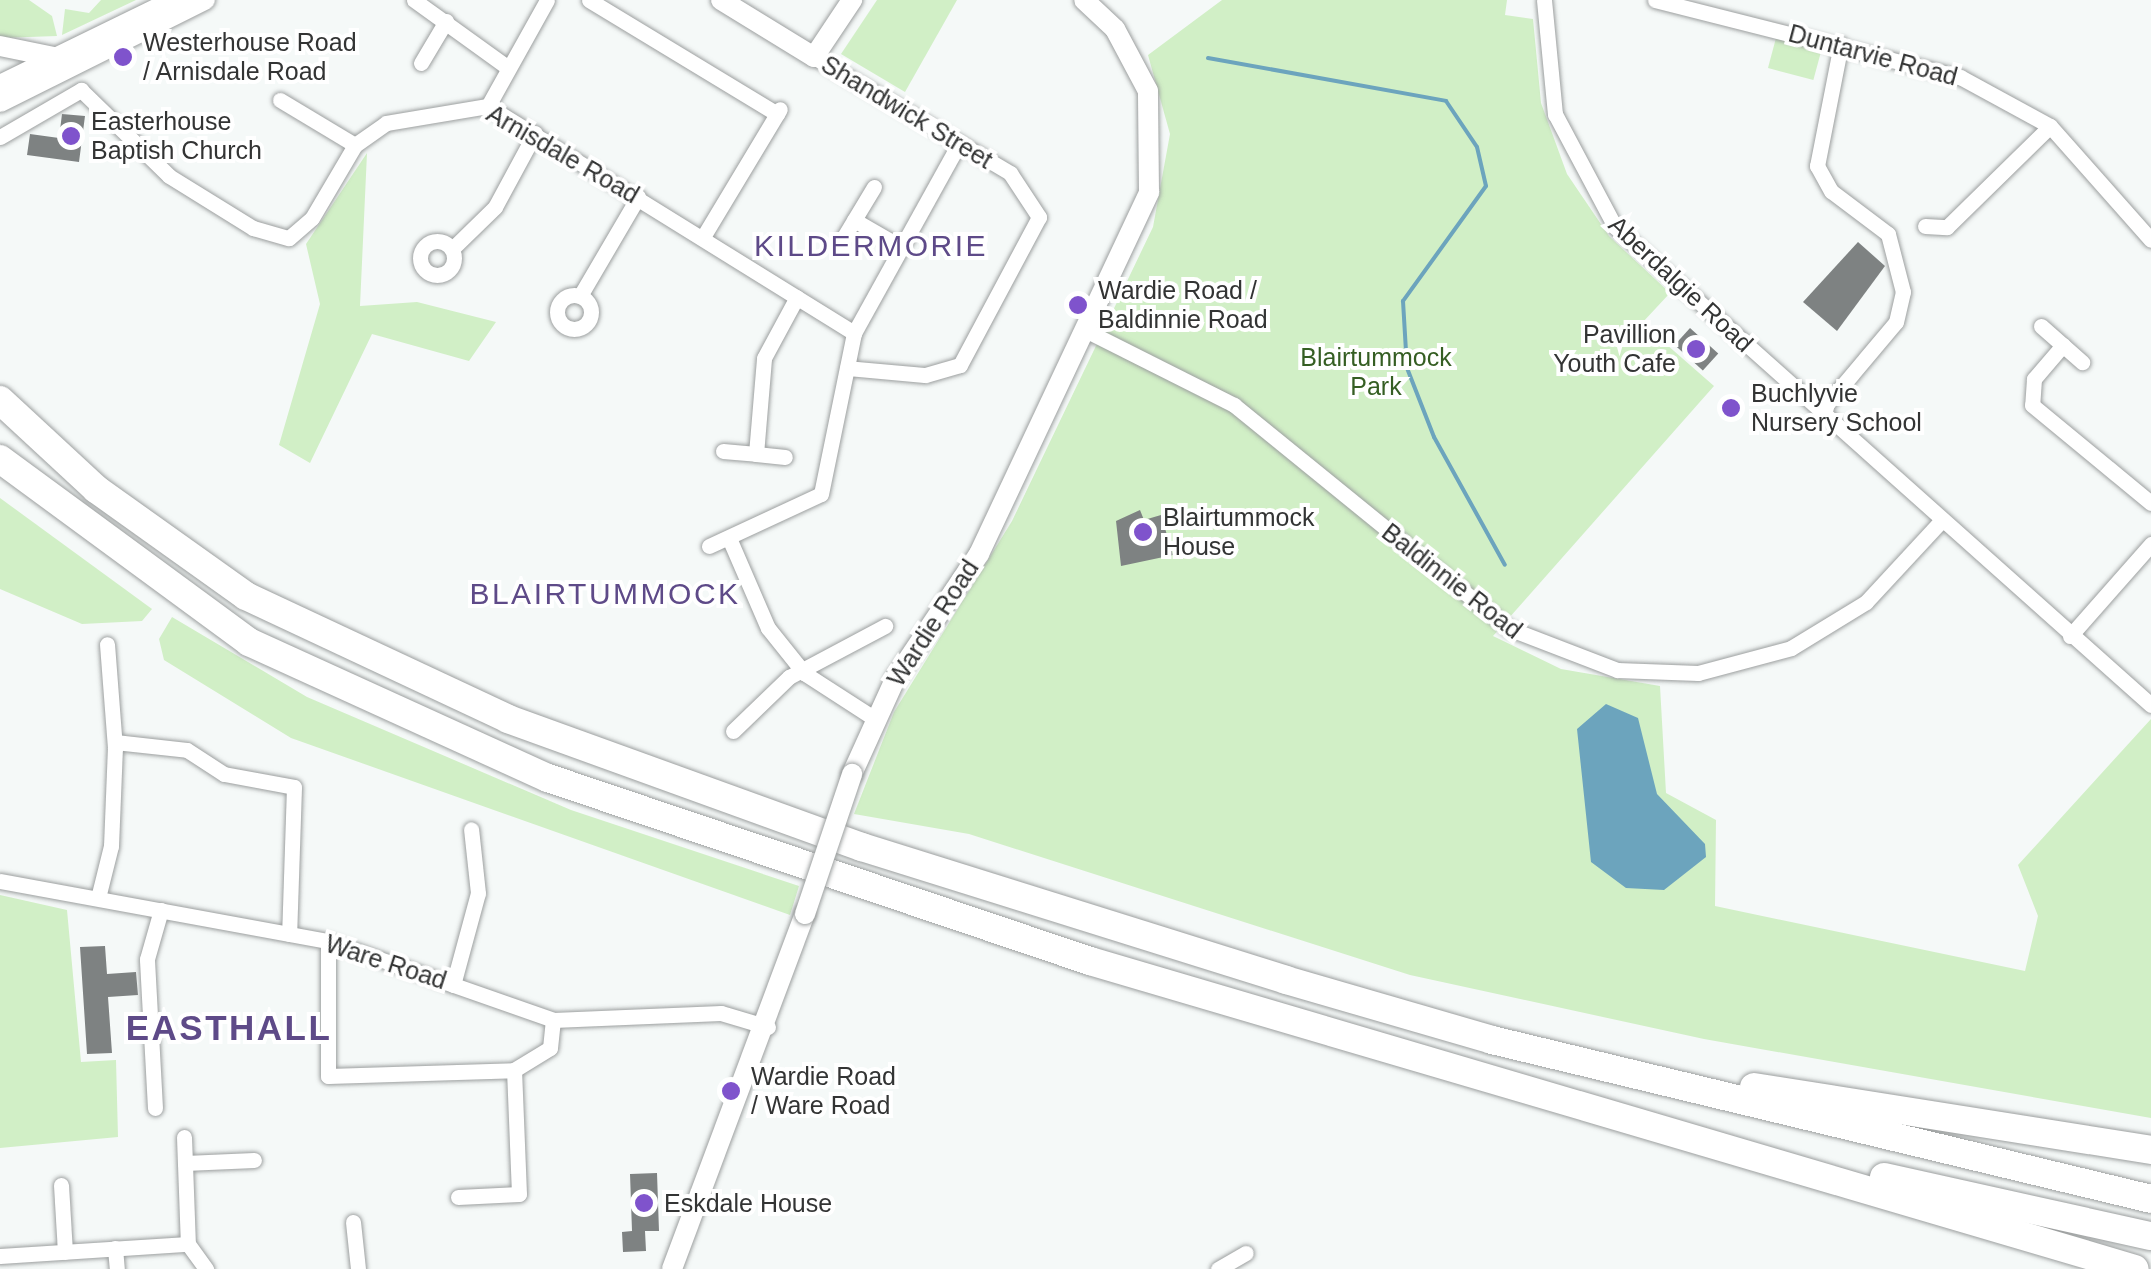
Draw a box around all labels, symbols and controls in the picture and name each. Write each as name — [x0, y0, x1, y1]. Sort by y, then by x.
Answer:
street label: Duntarvie Road — [1785, 18, 1961, 92]
place label: Westerhouse Road / Arnisdale Road — [143, 28, 357, 87]
marker: Westerhouse Road / Arnisdale Road — [112, 46, 134, 68]
street label: Shandwick Street — [816, 49, 998, 175]
street label: Arnisdale Road — [481, 98, 645, 210]
place label: Easterhouse Baptish Church — [91, 107, 262, 166]
marker: Easterhouse Baptish Church — [60, 125, 82, 147]
street label: Aberdalgie Road — [1603, 210, 1759, 358]
district label: KILDERMORIE — [754, 228, 988, 264]
place label: Wardie Road / Baldinnie Road — [1098, 276, 1268, 335]
marker: Wardie Road / Baldinnie Road — [1067, 294, 1089, 316]
place label: Pavillion Youth Cafe — [1553, 320, 1676, 379]
marker: Pavillion Youth Cafe — [1685, 338, 1707, 360]
park label: Blairtummock Park — [1300, 343, 1452, 402]
place label: Buchlyvie Nursery School — [1751, 379, 1922, 438]
marker: Buchlyvie Nursery School — [1720, 397, 1742, 419]
place label: Blairtummock House — [1163, 503, 1314, 562]
street label: Baldinnie Road — [1376, 517, 1528, 645]
marker: Blairtummock House — [1132, 521, 1154, 543]
street label: Wardie Road — [881, 554, 985, 692]
district label: BLAIRTUMMOCK — [469, 576, 741, 612]
street label: Ware Road — [322, 928, 450, 996]
district label: EASTHALL — [126, 1007, 332, 1049]
place label: Wardie Road / Ware Road — [751, 1062, 896, 1121]
marker: Wardie Road / Ware Road — [720, 1080, 742, 1102]
place label: Eskdale House — [664, 1188, 832, 1218]
marker: Eskdale House — [633, 1192, 655, 1214]

